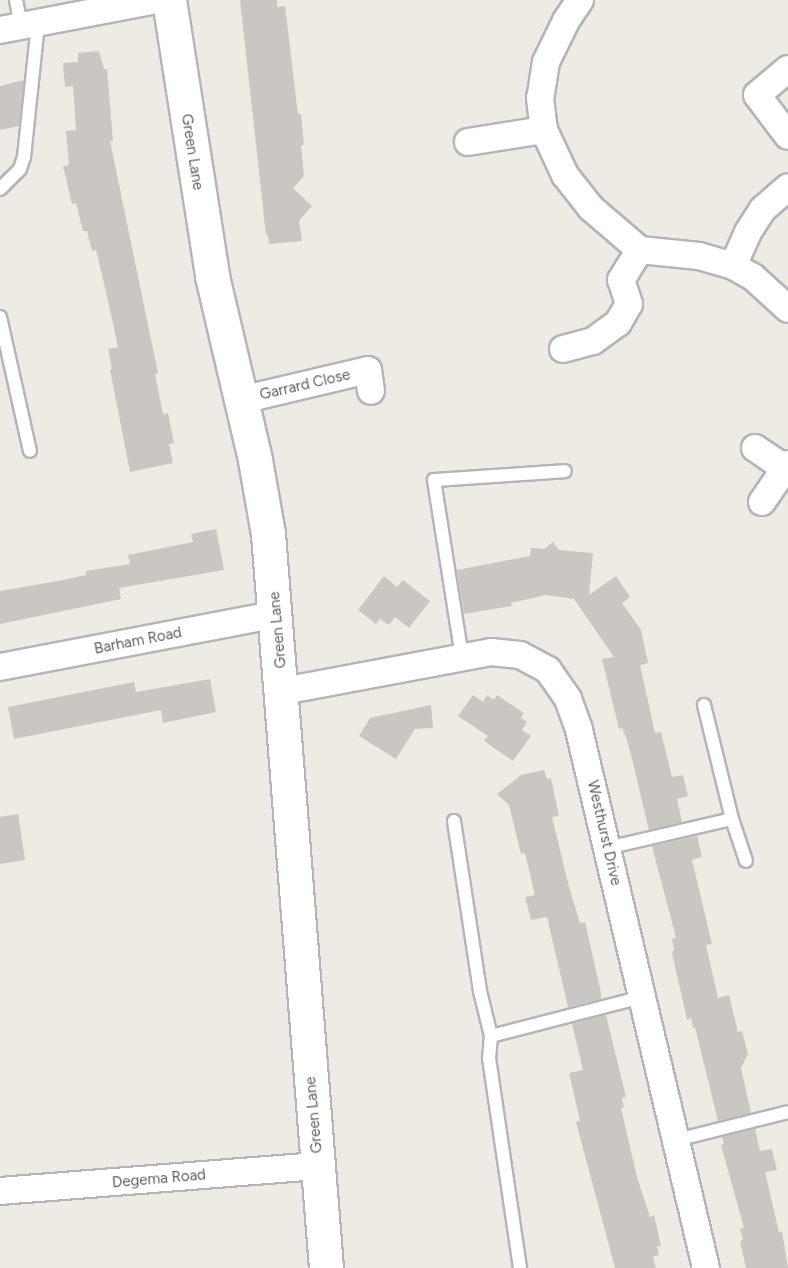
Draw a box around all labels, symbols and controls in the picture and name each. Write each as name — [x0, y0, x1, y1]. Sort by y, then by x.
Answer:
street label: Green Lane — [177, 113, 207, 191]
street label: Garrard Close — [258, 366, 352, 404]
street label: Green Lane — [266, 591, 290, 669]
street label: Barham Road — [93, 624, 183, 658]
street label: Westhurst Drive — [583, 779, 625, 887]
street label: Green Lane — [302, 1076, 326, 1154]
street label: Degema Road — [111, 1166, 207, 1192]

